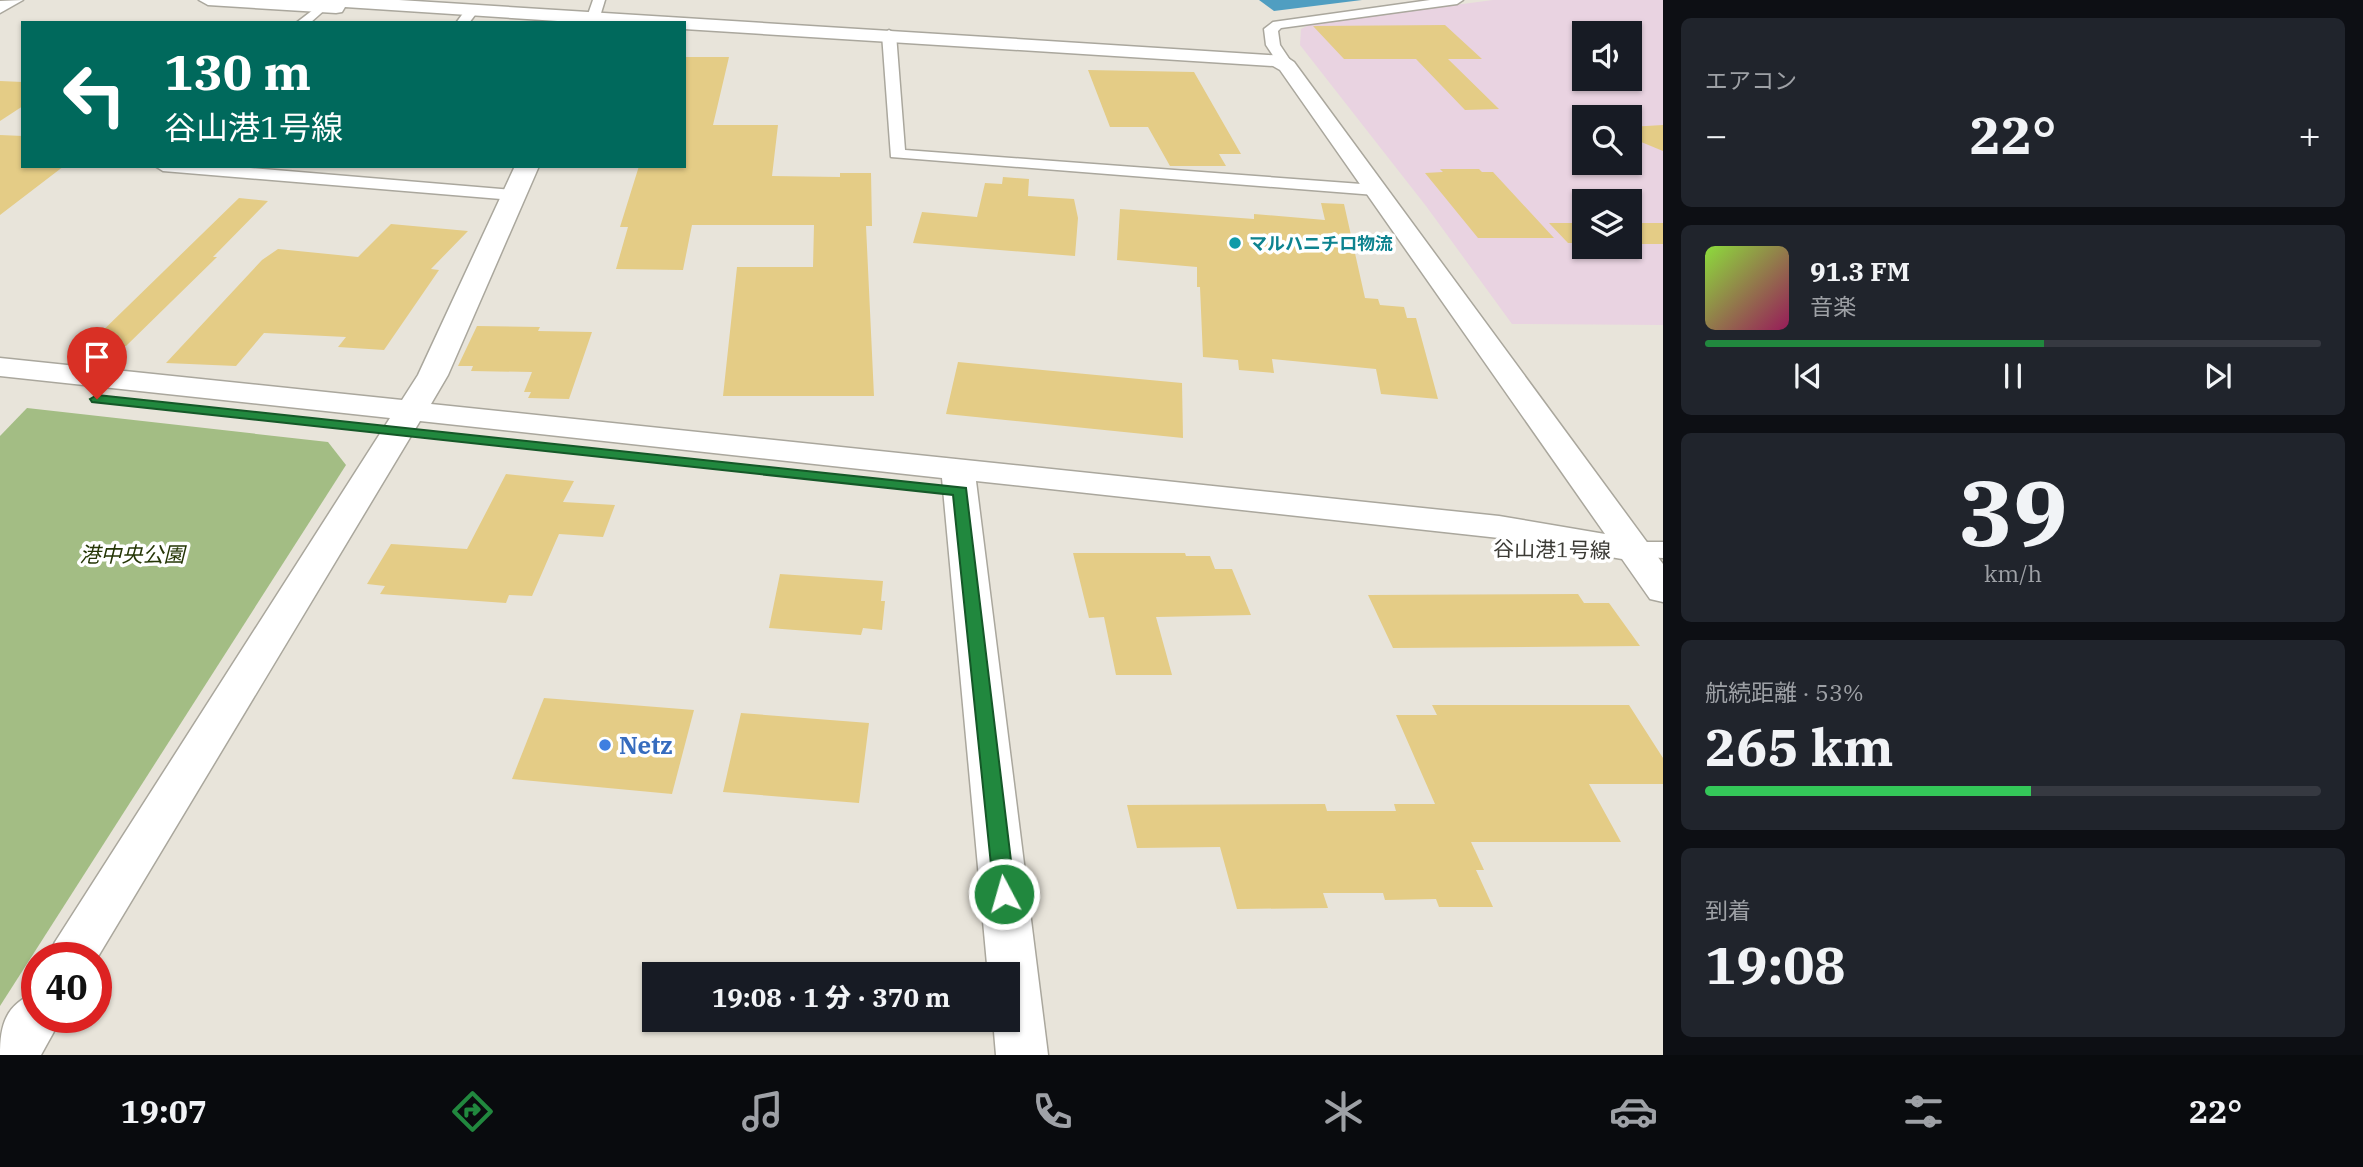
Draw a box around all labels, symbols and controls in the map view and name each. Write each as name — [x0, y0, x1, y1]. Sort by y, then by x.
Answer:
map controls — [1572, 21, 1642, 259]
button: sound — [1572, 21, 1642, 91]
text: 130 m — [164, 40, 311, 103]
icon: left — [49, 49, 140, 140]
text: エアコン — [1705, 65, 1797, 95]
text: 22° — [1970, 101, 2056, 168]
button: search — [1572, 105, 1642, 175]
text: 谷山港1号線 — [164, 106, 343, 148]
text: − — [1705, 110, 1728, 159]
text: + — [2298, 110, 2321, 159]
button: layers — [1572, 189, 1642, 259]
place label: マルハニチロ物流 — [1249, 232, 1393, 255]
marker: マルハニチロ物流 — [1227, 235, 1243, 251]
text: 91.3 FM — [1810, 254, 1910, 288]
text: 音楽 — [1810, 291, 1856, 321]
pin — [67, 327, 127, 399]
icon: arrive — [78, 338, 116, 376]
icon: previous — [1789, 357, 1827, 395]
icon: pause — [1994, 357, 2032, 395]
icon: next — [2199, 357, 2237, 395]
text: 39 — [1958, 453, 2068, 571]
street label: 谷山港1号線 — [1493, 534, 1611, 564]
park label: 港中央公園 — [80, 540, 187, 568]
text: km/h — [1984, 558, 2042, 588]
text: 航続距離 · 53% — [1705, 677, 1864, 707]
text: 265 km — [1705, 713, 1894, 780]
place label: Netz — [619, 729, 673, 761]
marker: Netz — [597, 737, 613, 753]
position arrow — [967, 857, 1041, 931]
text: 到着 — [1705, 895, 1751, 925]
text: 19:08 — [1705, 931, 1846, 998]
speed limit sign: 40 — [21, 942, 112, 1033]
text: 19:08 · 1 分 · 370 m — [712, 980, 950, 1014]
icon: directions — [448, 1087, 497, 1136]
icon: music — [738, 1087, 787, 1136]
icon: phone — [1028, 1087, 1077, 1136]
icon: climate — [1319, 1087, 1368, 1136]
icon: car — [1609, 1087, 1658, 1136]
icon: filters — [1899, 1087, 1948, 1136]
text: 19:07 — [121, 1090, 207, 1132]
text: 22° — [2189, 1090, 2242, 1132]

